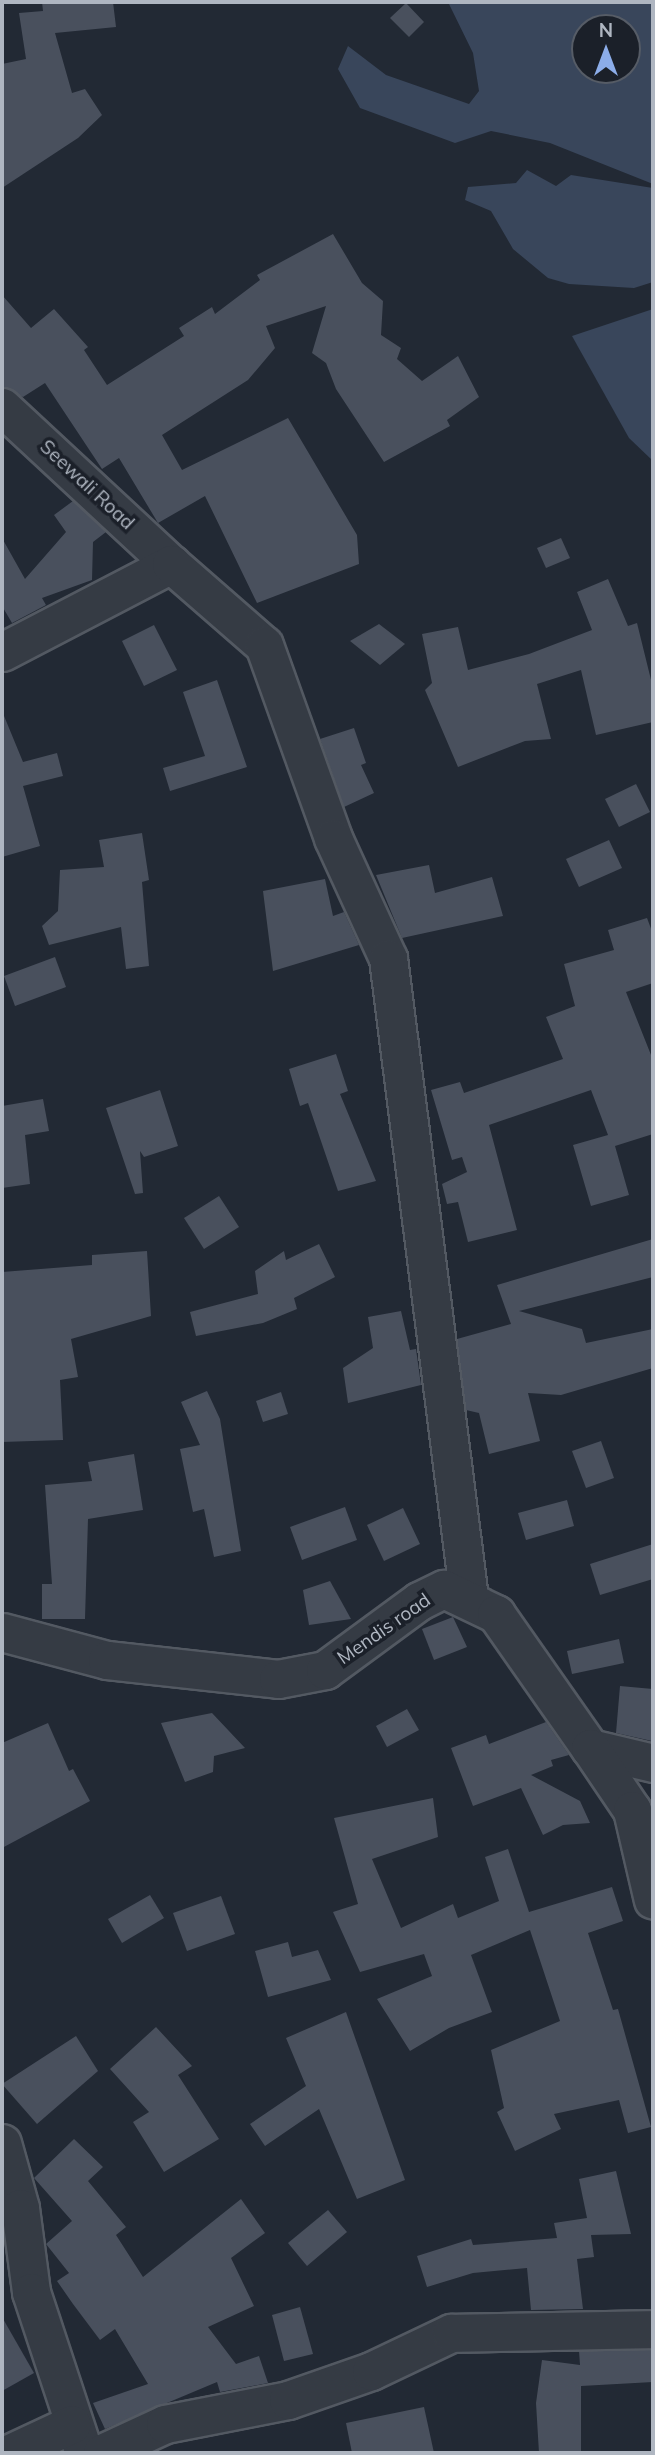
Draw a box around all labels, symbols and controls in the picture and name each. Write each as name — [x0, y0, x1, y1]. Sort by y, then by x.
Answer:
north arrow — [571, 14, 641, 84]
text: N — [599, 18, 613, 42]
street label: Seewali Road — [35, 436, 139, 534]
street label: Mendis road — [333, 1589, 435, 1669]

